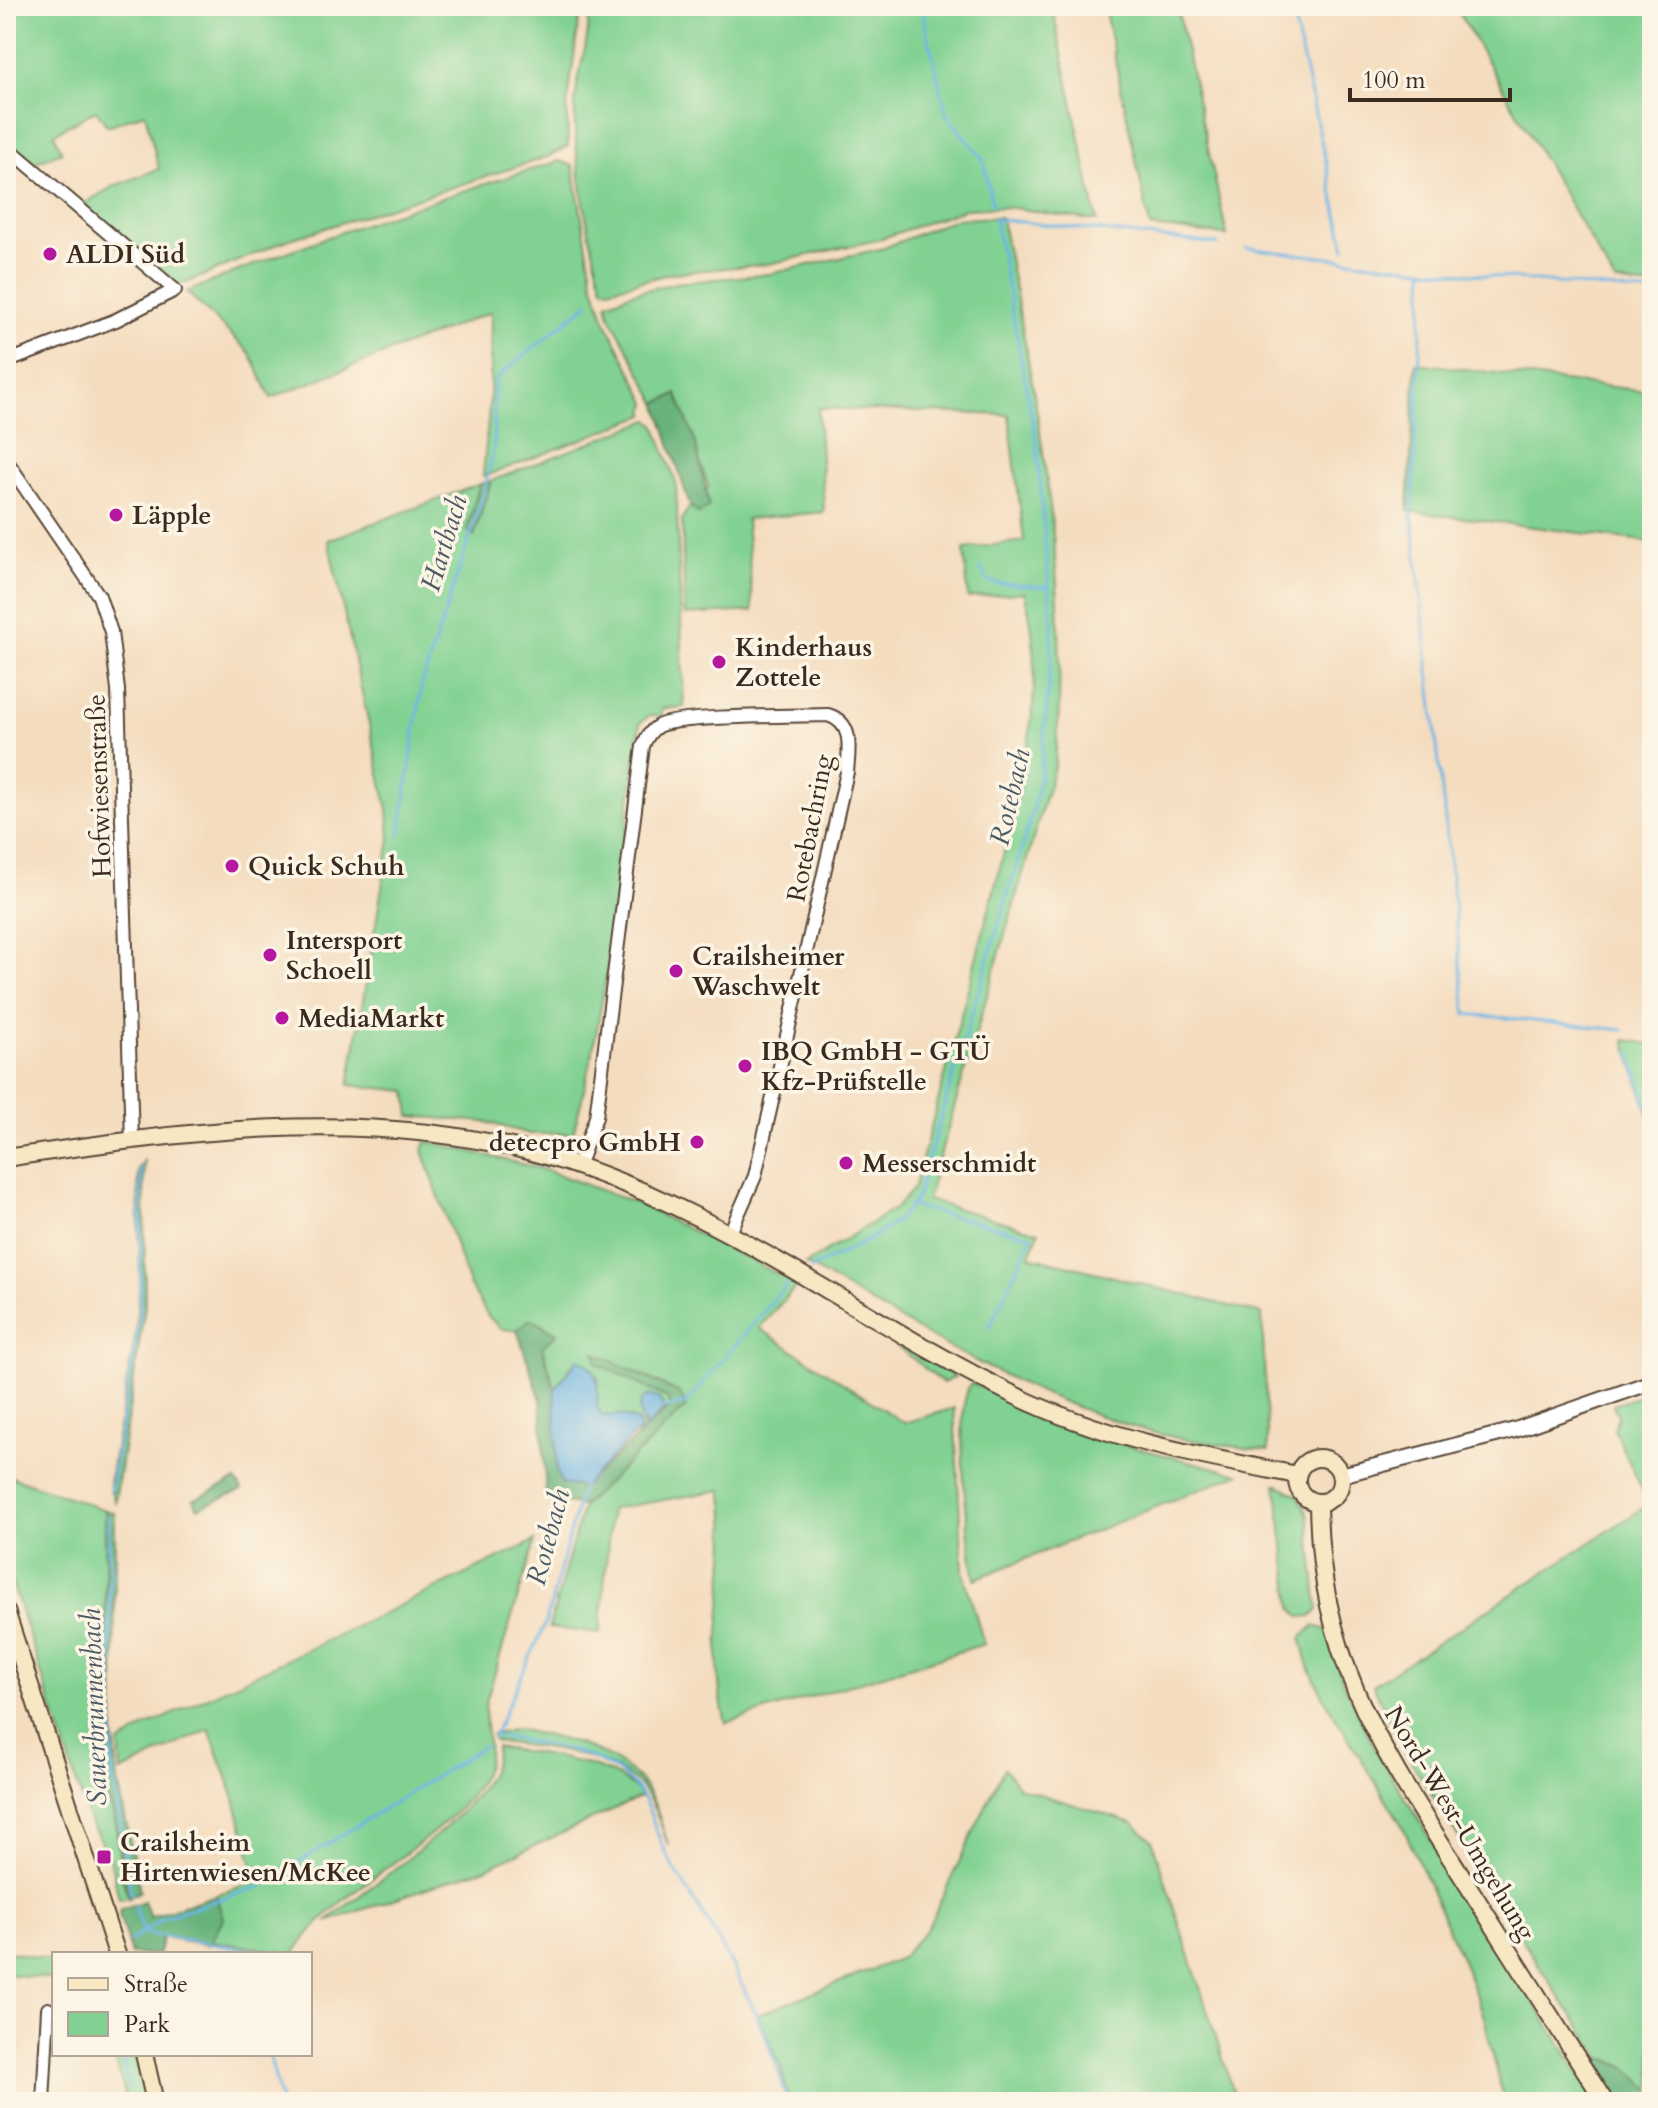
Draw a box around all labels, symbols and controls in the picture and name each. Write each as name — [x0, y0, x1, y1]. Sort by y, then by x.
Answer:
scale bar — [1350, 52, 1510, 102]
text: 100 m — [1362, 64, 1426, 97]
place label: ALDI Süd — [66, 237, 185, 272]
marker: ALDI Süd — [41, 245, 59, 263]
water label: Hartbach — [411, 490, 477, 596]
place label: Läpple — [132, 498, 211, 533]
marker: Läpple — [107, 506, 125, 524]
place label: Kinderhaus Zottele — [735, 630, 872, 695]
marker: Kinderhaus Zottele — [710, 653, 728, 671]
street label: Hofwiesenstraße — [78, 693, 120, 879]
water label: Rotebach — [980, 744, 1040, 849]
street label: Rotebachring — [779, 751, 842, 905]
place label: Quick Schuh — [248, 849, 404, 884]
marker: Quick Schuh — [223, 857, 241, 875]
place label: Intersport Schoell — [286, 923, 402, 988]
place label: Crailsheimer Waschwelt — [691, 939, 845, 1004]
marker: Intersport Schoell — [261, 946, 279, 964]
marker: Crailsheimer Waschwelt — [667, 962, 685, 980]
place label: MediaMarkt — [298, 1001, 444, 1036]
marker: MediaMarkt — [273, 1009, 291, 1027]
place label: IBQ GmbH - GTÜ Kfz-Prüfstelle — [761, 1034, 991, 1099]
marker: IBQ GmbH - GTÜ Kfz-Prüfstelle — [736, 1057, 754, 1075]
place label: detecpro GmbH — [489, 1125, 681, 1160]
marker: detecpro GmbH — [688, 1133, 706, 1151]
place label: Messerschmidt — [862, 1146, 1036, 1181]
marker: Messerschmidt — [837, 1154, 855, 1172]
water label: Rotebach — [517, 1484, 579, 1589]
water label: Sauerbrunnenbach — [72, 1607, 116, 1806]
street label: Nord-West-Umgehung — [1376, 1699, 1544, 1947]
place label: Crailsheim Hirtenwiesen/McKee — [120, 1825, 371, 1890]
marker: Crailsheim Hirtenwiesen/McKee — [95, 1848, 113, 1866]
legend — [52, 1952, 312, 2056]
text: Straße — [124, 1968, 188, 2001]
text: Park — [124, 2008, 170, 2041]

